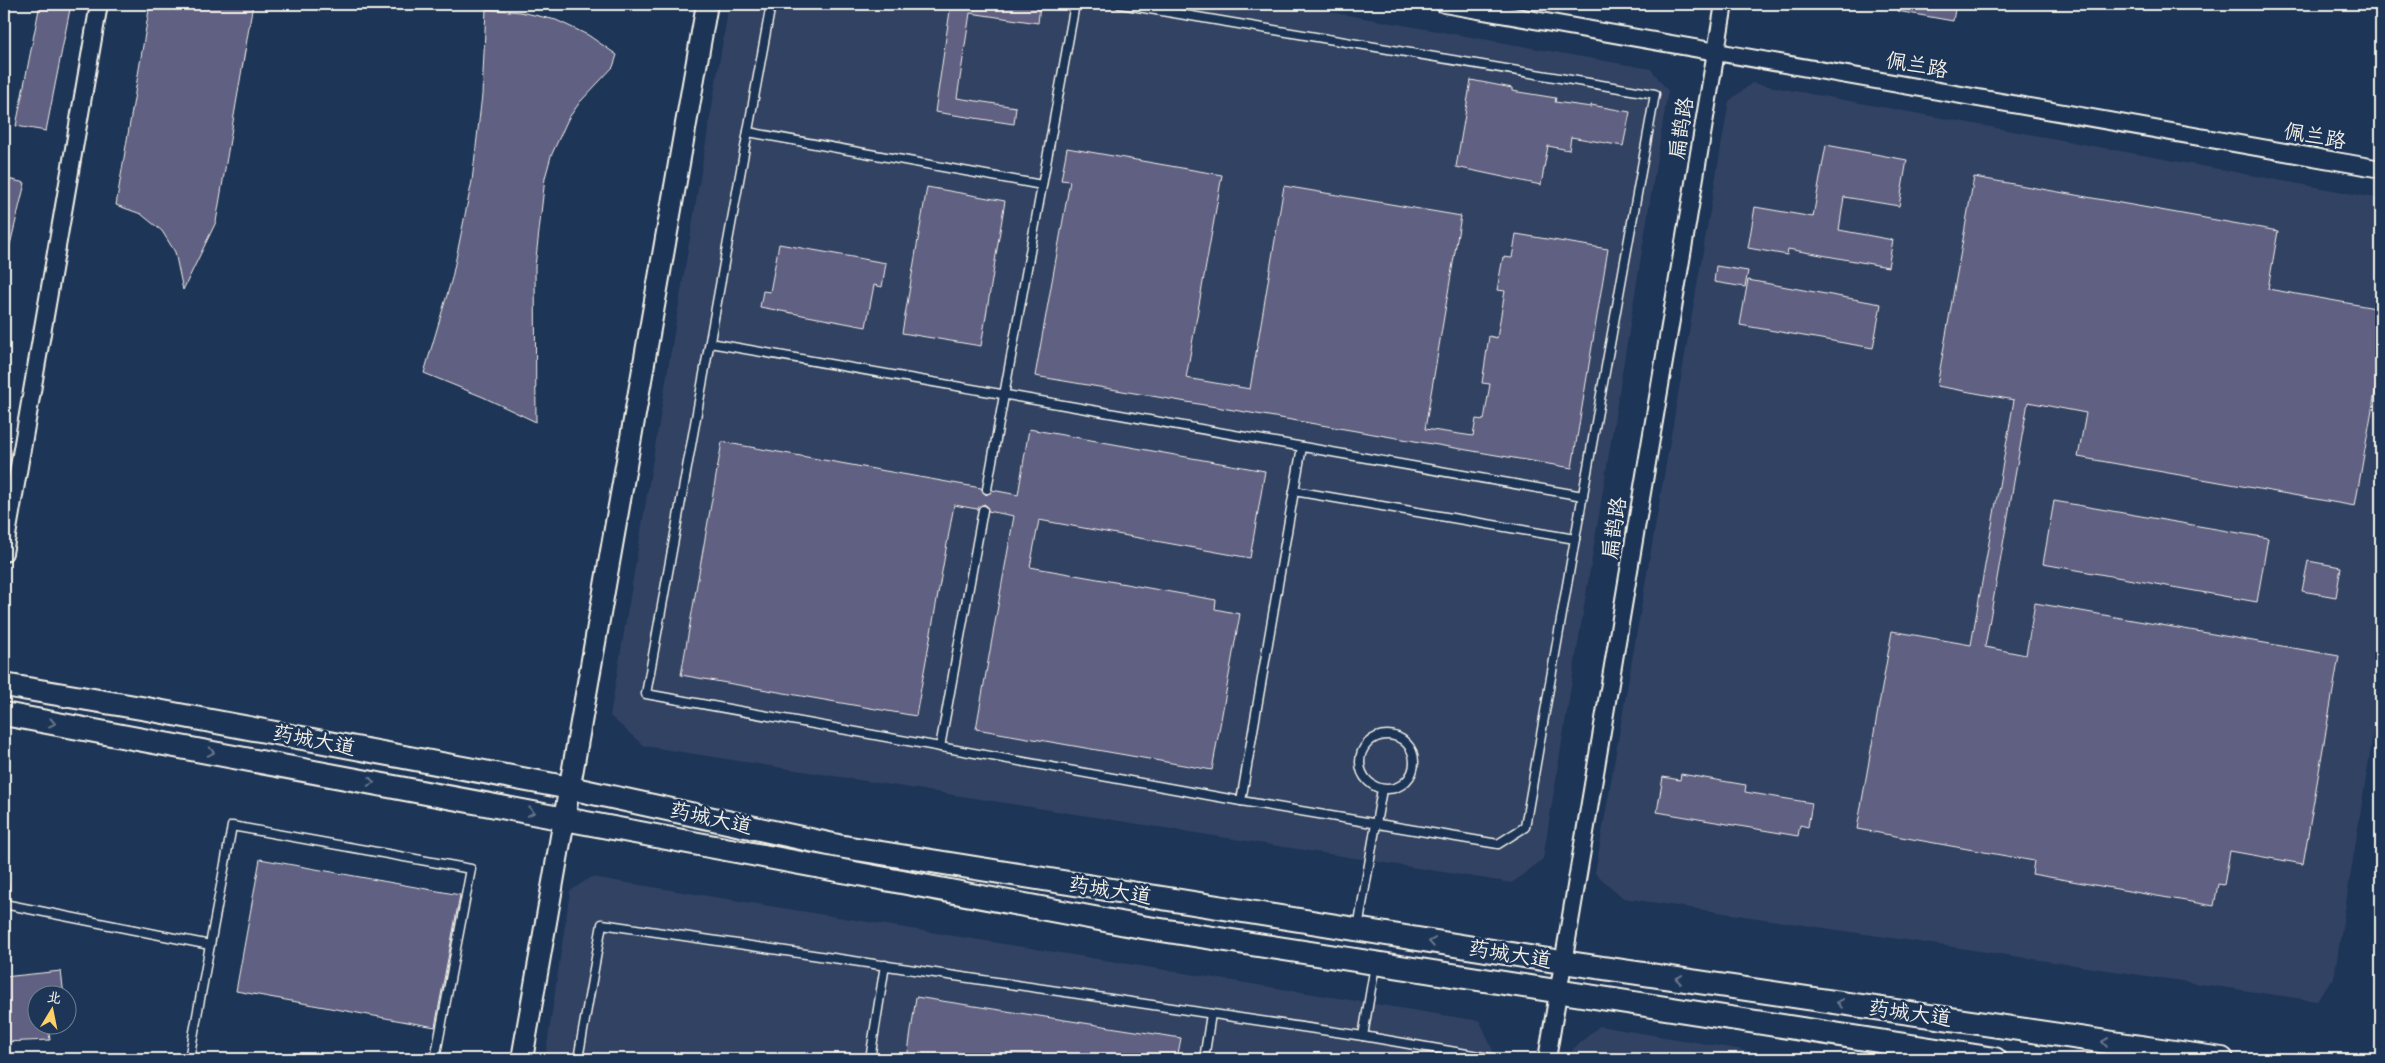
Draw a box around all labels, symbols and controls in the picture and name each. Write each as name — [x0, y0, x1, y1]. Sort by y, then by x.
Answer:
street label: 佩兰路 — [1883, 47, 1950, 87]
street label: 扁鹊路 — [1663, 95, 1703, 162]
street label: 佩兰路 — [2281, 118, 2348, 158]
street label: 扁鹊路 — [1596, 495, 1636, 562]
one-way arrow — [47, 717, 56, 727]
street label: 药城大道 — [270, 719, 358, 765]
one-way arrow — [207, 747, 216, 757]
one-way arrow — [367, 776, 376, 787]
street label: 药城大道 — [666, 797, 755, 843]
one-way arrow — [527, 806, 535, 816]
street label: 药城大道 — [1066, 871, 1154, 913]
street label: 药城大道 — [1466, 935, 1554, 977]
one-way arrow — [1428, 937, 1437, 947]
one-way arrow — [1675, 975, 1684, 985]
north arrow — [28, 986, 78, 1036]
text: 北 — [45, 987, 63, 1010]
street label: 药城大道 — [1866, 994, 1953, 1036]
one-way arrow — [1836, 998, 1844, 1009]
one-way arrow — [2100, 1037, 2108, 1048]

